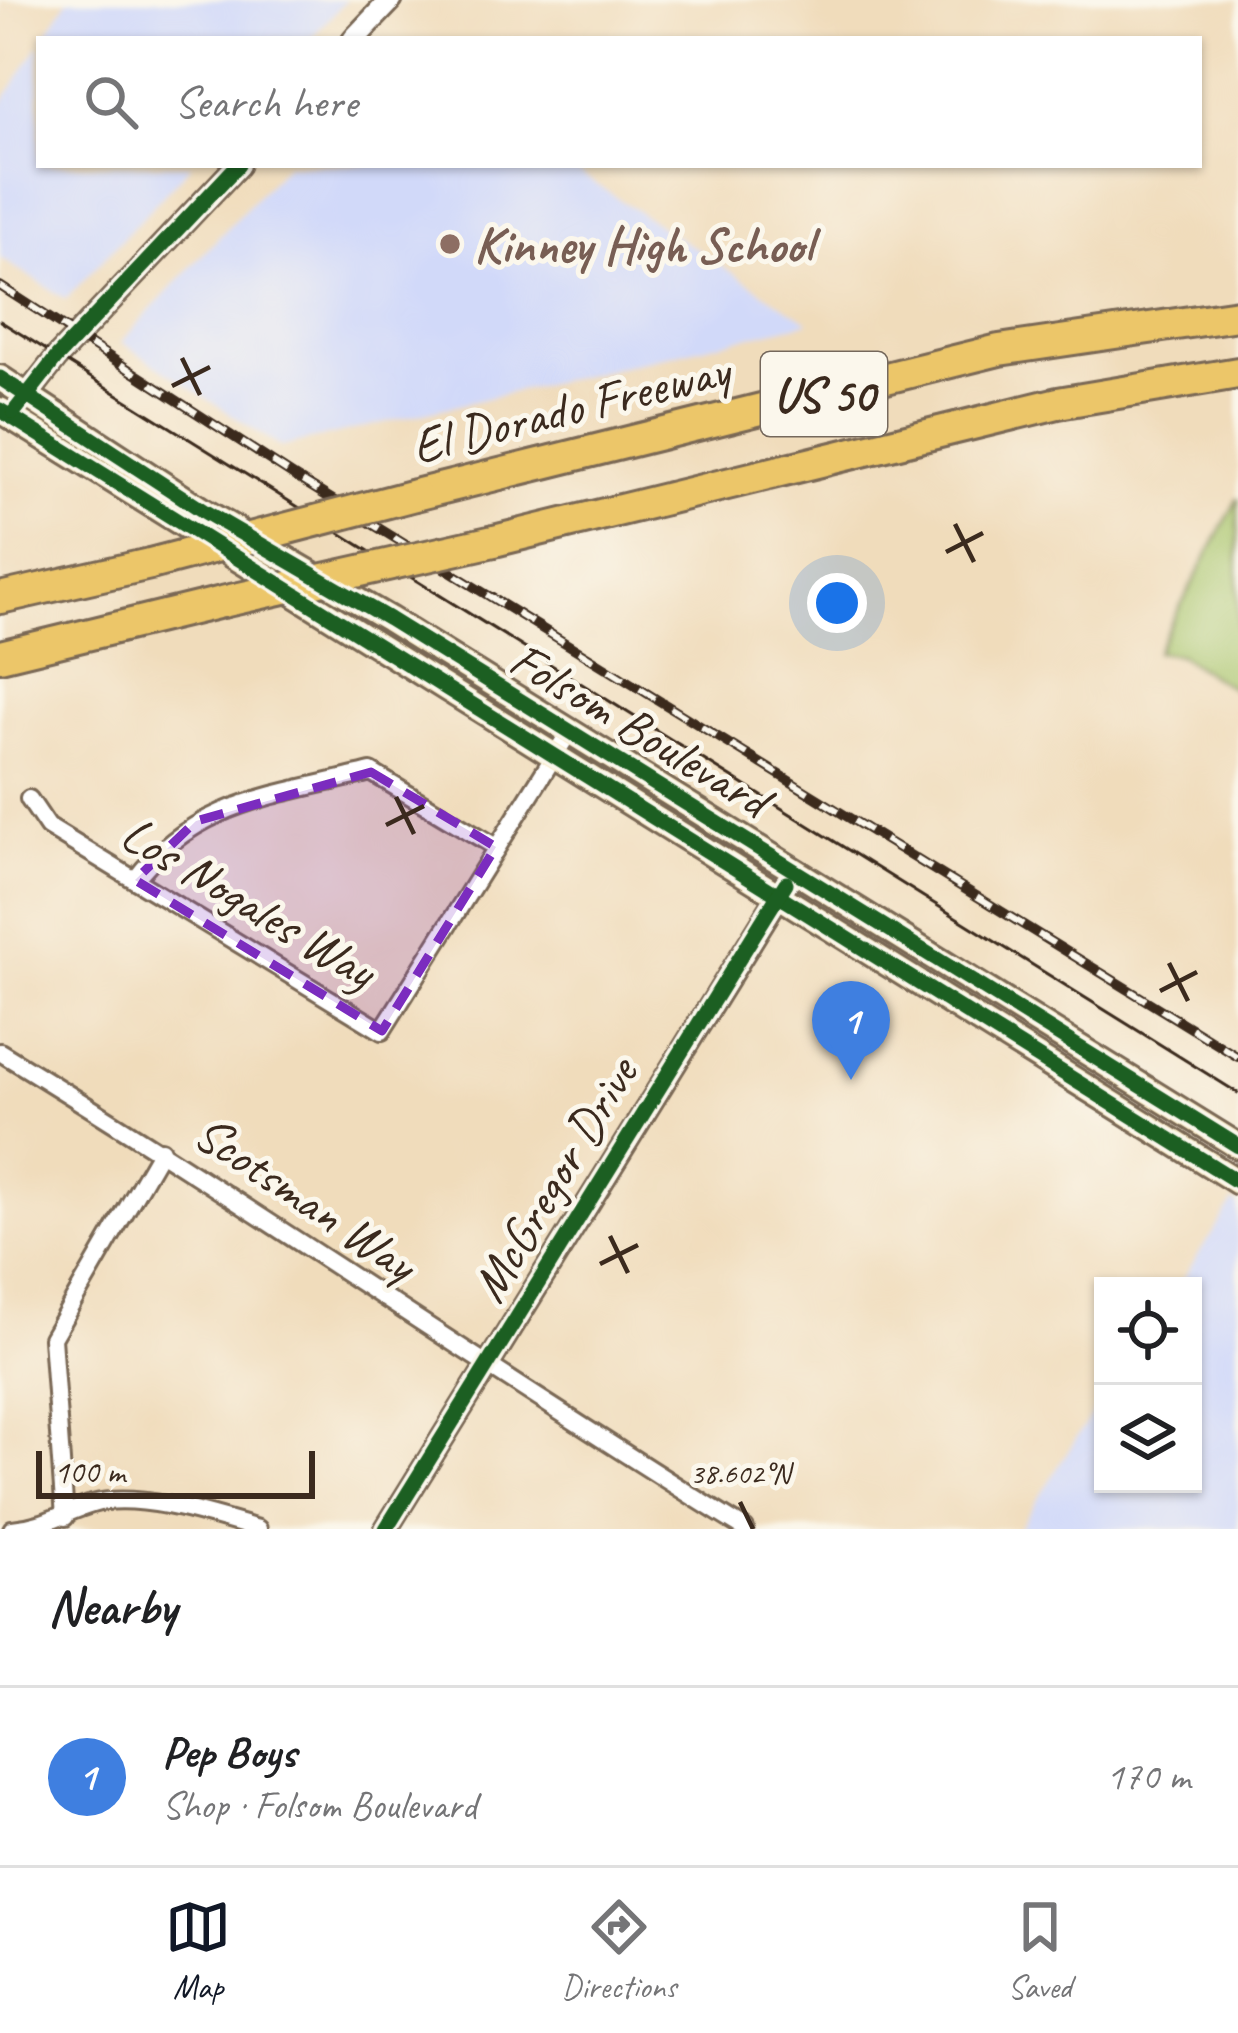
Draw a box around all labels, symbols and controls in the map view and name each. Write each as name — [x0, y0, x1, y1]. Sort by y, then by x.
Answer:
search box — [36, 36, 1202, 168]
icon: search — [78, 69, 144, 135]
text: Search here — [174, 74, 357, 131]
place label: Kinney High School — [474, 213, 822, 277]
marker: Kinney High School — [437, 231, 463, 257]
street label: El Dorado Freeway — [405, 337, 740, 478]
road number: US 50 — [761, 352, 887, 436]
your location — [807, 573, 867, 633]
street label: Folsom Boulevard — [499, 627, 786, 835]
street label: Los Nogales Way — [110, 801, 390, 1004]
pin: 1 — [812, 981, 890, 1080]
street label: McGregor Drive — [456, 1043, 653, 1313]
street label: Scotsman Way — [182, 1100, 432, 1298]
map controls — [1094, 1277, 1202, 1493]
button: locate — [1094, 1277, 1202, 1385]
button: layers — [1094, 1385, 1202, 1493]
scale bar — [36, 1445, 315, 1498]
text: 100 m — [54, 1451, 125, 1493]
text: 38.602°N — [690, 1454, 795, 1492]
text: Nearby — [48, 1575, 176, 1639]
text: Pep Boys — [162, 1724, 296, 1781]
text: 1 — [78, 1752, 96, 1801]
text: 170 m — [1106, 1752, 1190, 1801]
text: Shop · Folsom Boulevard — [162, 1781, 477, 1830]
tab: Map — [165, 1894, 231, 2008]
tab: Directions — [562, 1894, 676, 2008]
tab: Saved — [1007, 1894, 1073, 2008]

